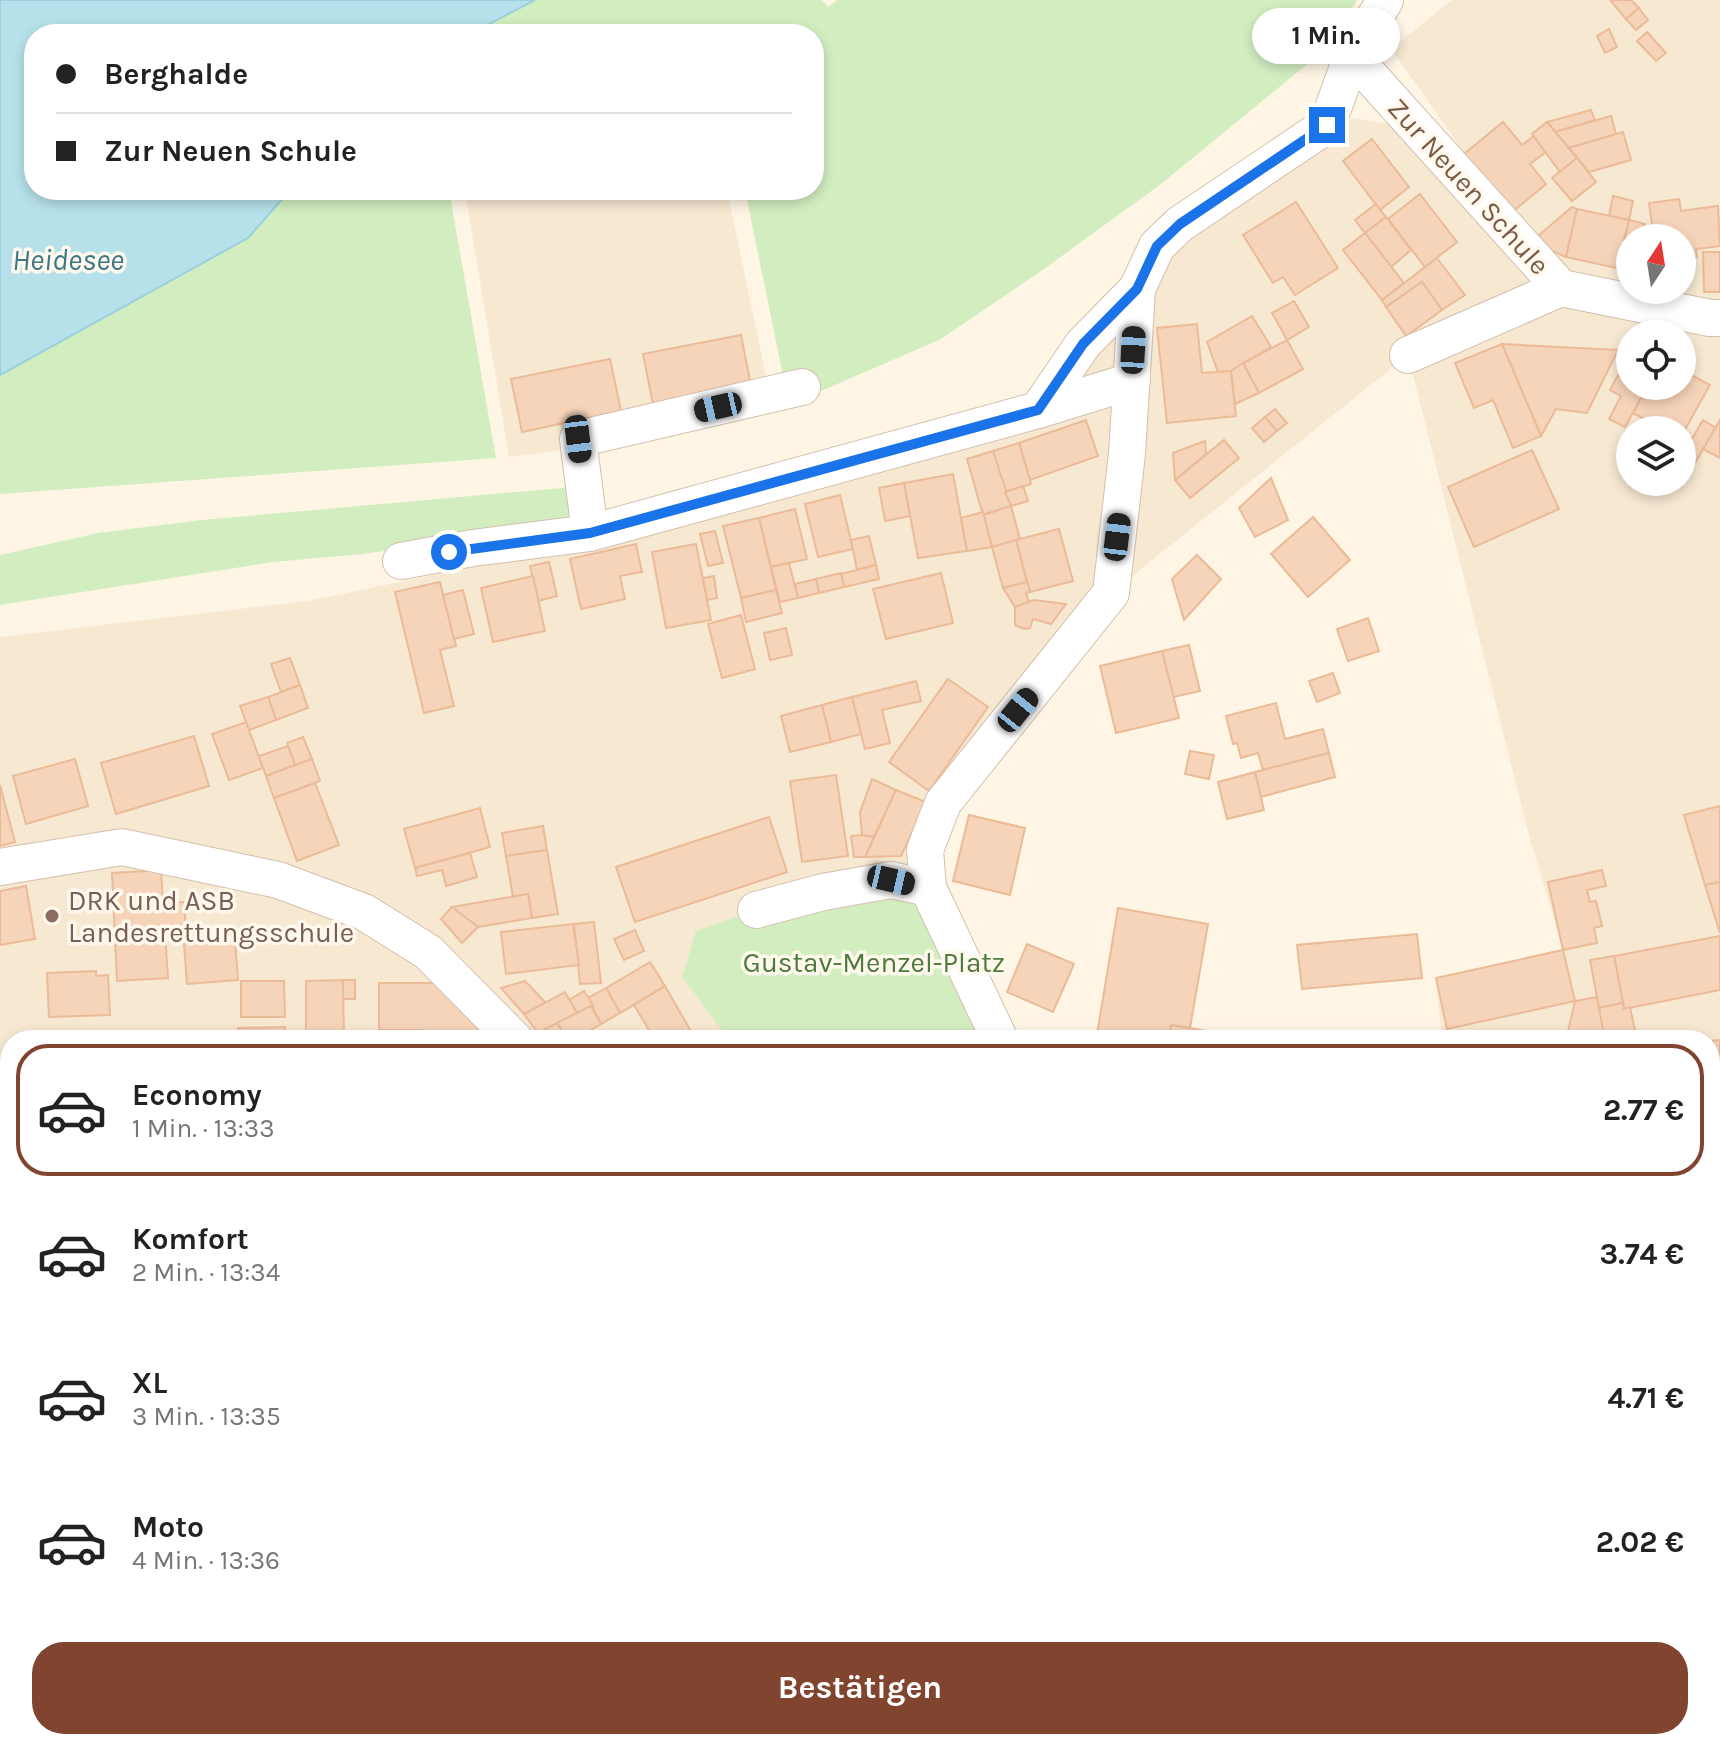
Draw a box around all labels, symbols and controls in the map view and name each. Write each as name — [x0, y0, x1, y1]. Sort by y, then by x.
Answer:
callout: 1 Min. — [1253, 9, 1401, 65]
text: 1 Min. — [1292, 20, 1360, 51]
text: Berghalde — [104, 56, 248, 92]
street label: Zur Neuen Schule — [1381, 91, 1557, 281]
route end — [1309, 107, 1345, 143]
text: Zur Neuen Schule — [104, 133, 357, 169]
north arrow — [1616, 224, 1696, 304]
map controls — [1616, 224, 1696, 496]
water label: Heidesee — [12, 242, 124, 278]
button: locate — [1616, 320, 1696, 400]
car — [1120, 325, 1146, 375]
car — [692, 390, 744, 424]
car — [563, 414, 593, 464]
button: layers — [1616, 416, 1696, 496]
car — [1102, 512, 1132, 562]
route start — [431, 534, 467, 570]
car — [994, 684, 1042, 736]
car — [865, 863, 917, 897]
place label: DRK und ASB Landesrettungsschule — [68, 884, 354, 949]
marker: DRK und ASB Landesrettungsschule — [43, 907, 61, 925]
park label: Gustav-Menzel-Platz — [743, 946, 1005, 979]
icon: car — [36, 1074, 108, 1146]
text: Economy — [132, 1077, 262, 1113]
text: 2.77 € — [1603, 1092, 1684, 1128]
text: 1 Min. · 13:33 — [132, 1113, 275, 1144]
icon: car — [36, 1218, 108, 1290]
text: Komfort — [132, 1221, 249, 1257]
text: 3.74 € — [1600, 1236, 1684, 1272]
text: 2 Min. · 13:34 — [132, 1257, 280, 1288]
icon: car — [36, 1362, 108, 1434]
text: XL — [132, 1365, 167, 1401]
text: 4.71 € — [1607, 1380, 1684, 1416]
text: 3 Min. · 13:35 — [132, 1401, 281, 1432]
icon: car — [36, 1506, 108, 1578]
text: Moto — [132, 1509, 204, 1545]
text: 2.02 € — [1596, 1524, 1684, 1560]
text: 4 Min. · 13:36 — [132, 1545, 280, 1576]
button: Bestätigen — [32, 1642, 1688, 1734]

